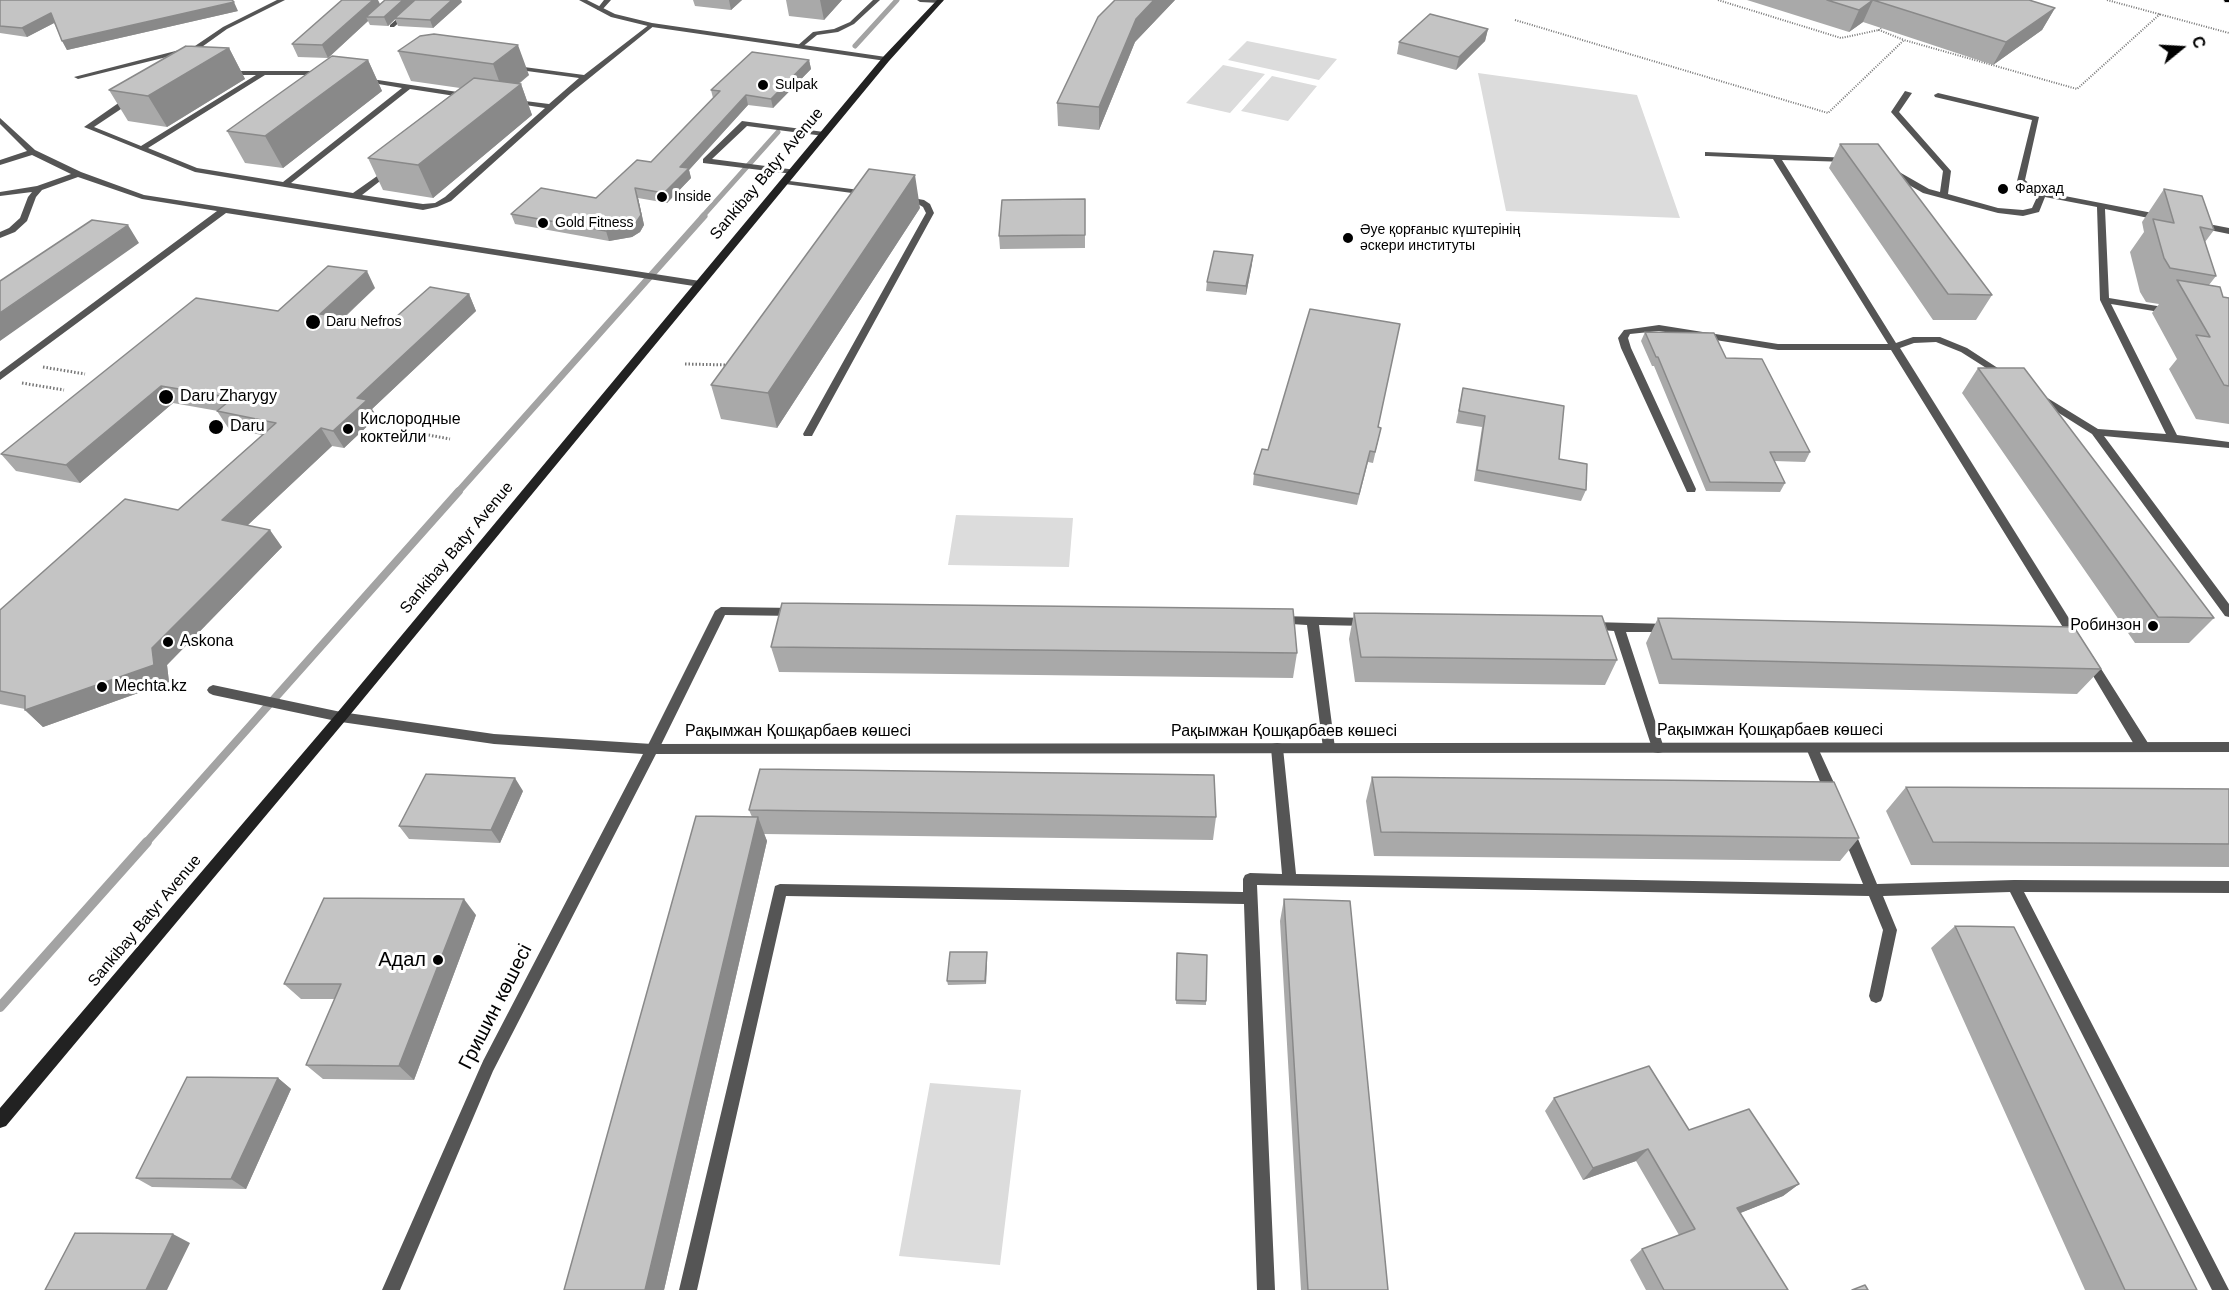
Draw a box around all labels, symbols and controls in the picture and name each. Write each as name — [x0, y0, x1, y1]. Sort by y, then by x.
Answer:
north arrow — [2151, 18, 2211, 78]
text: С — [2189, 34, 2208, 50]
place label: Sulpak — [775, 77, 818, 93]
marker: Sulpak — [756, 78, 770, 92]
street label: Sankibay Batyr Avenue — [706, 104, 828, 244]
place label: Фархад — [2015, 181, 2064, 197]
marker: Фархад — [1996, 182, 2010, 196]
place label: Inside — [674, 189, 711, 205]
marker: Inside — [655, 190, 669, 204]
place label: Gold Fitness — [555, 215, 634, 231]
marker: Gold Fitness — [536, 216, 550, 230]
place label: Әуе қорғаныс күштерінің әскери институты — [1360, 222, 1520, 255]
marker: Әуе қорғаныс күштерінің әскери институты — [1341, 231, 1355, 245]
marker: Daru Nefros — [304, 313, 322, 331]
place label: Daru Nefros — [326, 314, 401, 330]
place label: Daru Zharygy — [180, 387, 277, 407]
marker: Daru Zharygy — [157, 388, 175, 406]
place label: Кислородные коктейли — [360, 410, 461, 448]
place label: Daru — [230, 417, 265, 437]
marker: Daru — [207, 418, 225, 436]
marker: Кислородные коктейли — [341, 422, 355, 436]
street label: Sankibay Batyr Avenue — [396, 478, 518, 618]
place label: Робинзон — [2070, 616, 2141, 636]
marker: Робинзон — [2146, 619, 2160, 633]
place label: Askona — [180, 632, 233, 652]
marker: Askona — [161, 635, 175, 649]
place label: Mechta.kz — [114, 677, 187, 697]
marker: Mechta.kz — [95, 680, 109, 694]
street label: Рақымжан Қошқарбаев көшесі — [1657, 721, 1883, 741]
street label: Рақымжан Қошқарбаев көшесі — [685, 722, 911, 742]
street label: Рақымжан Қошқарбаев көшесі — [1171, 722, 1397, 742]
street label: Sankibay Batyr Avenue — [84, 851, 206, 991]
street label: Гришин көшесі — [454, 940, 538, 1074]
place label: Адал — [378, 948, 426, 972]
marker: Адал — [431, 953, 445, 967]

